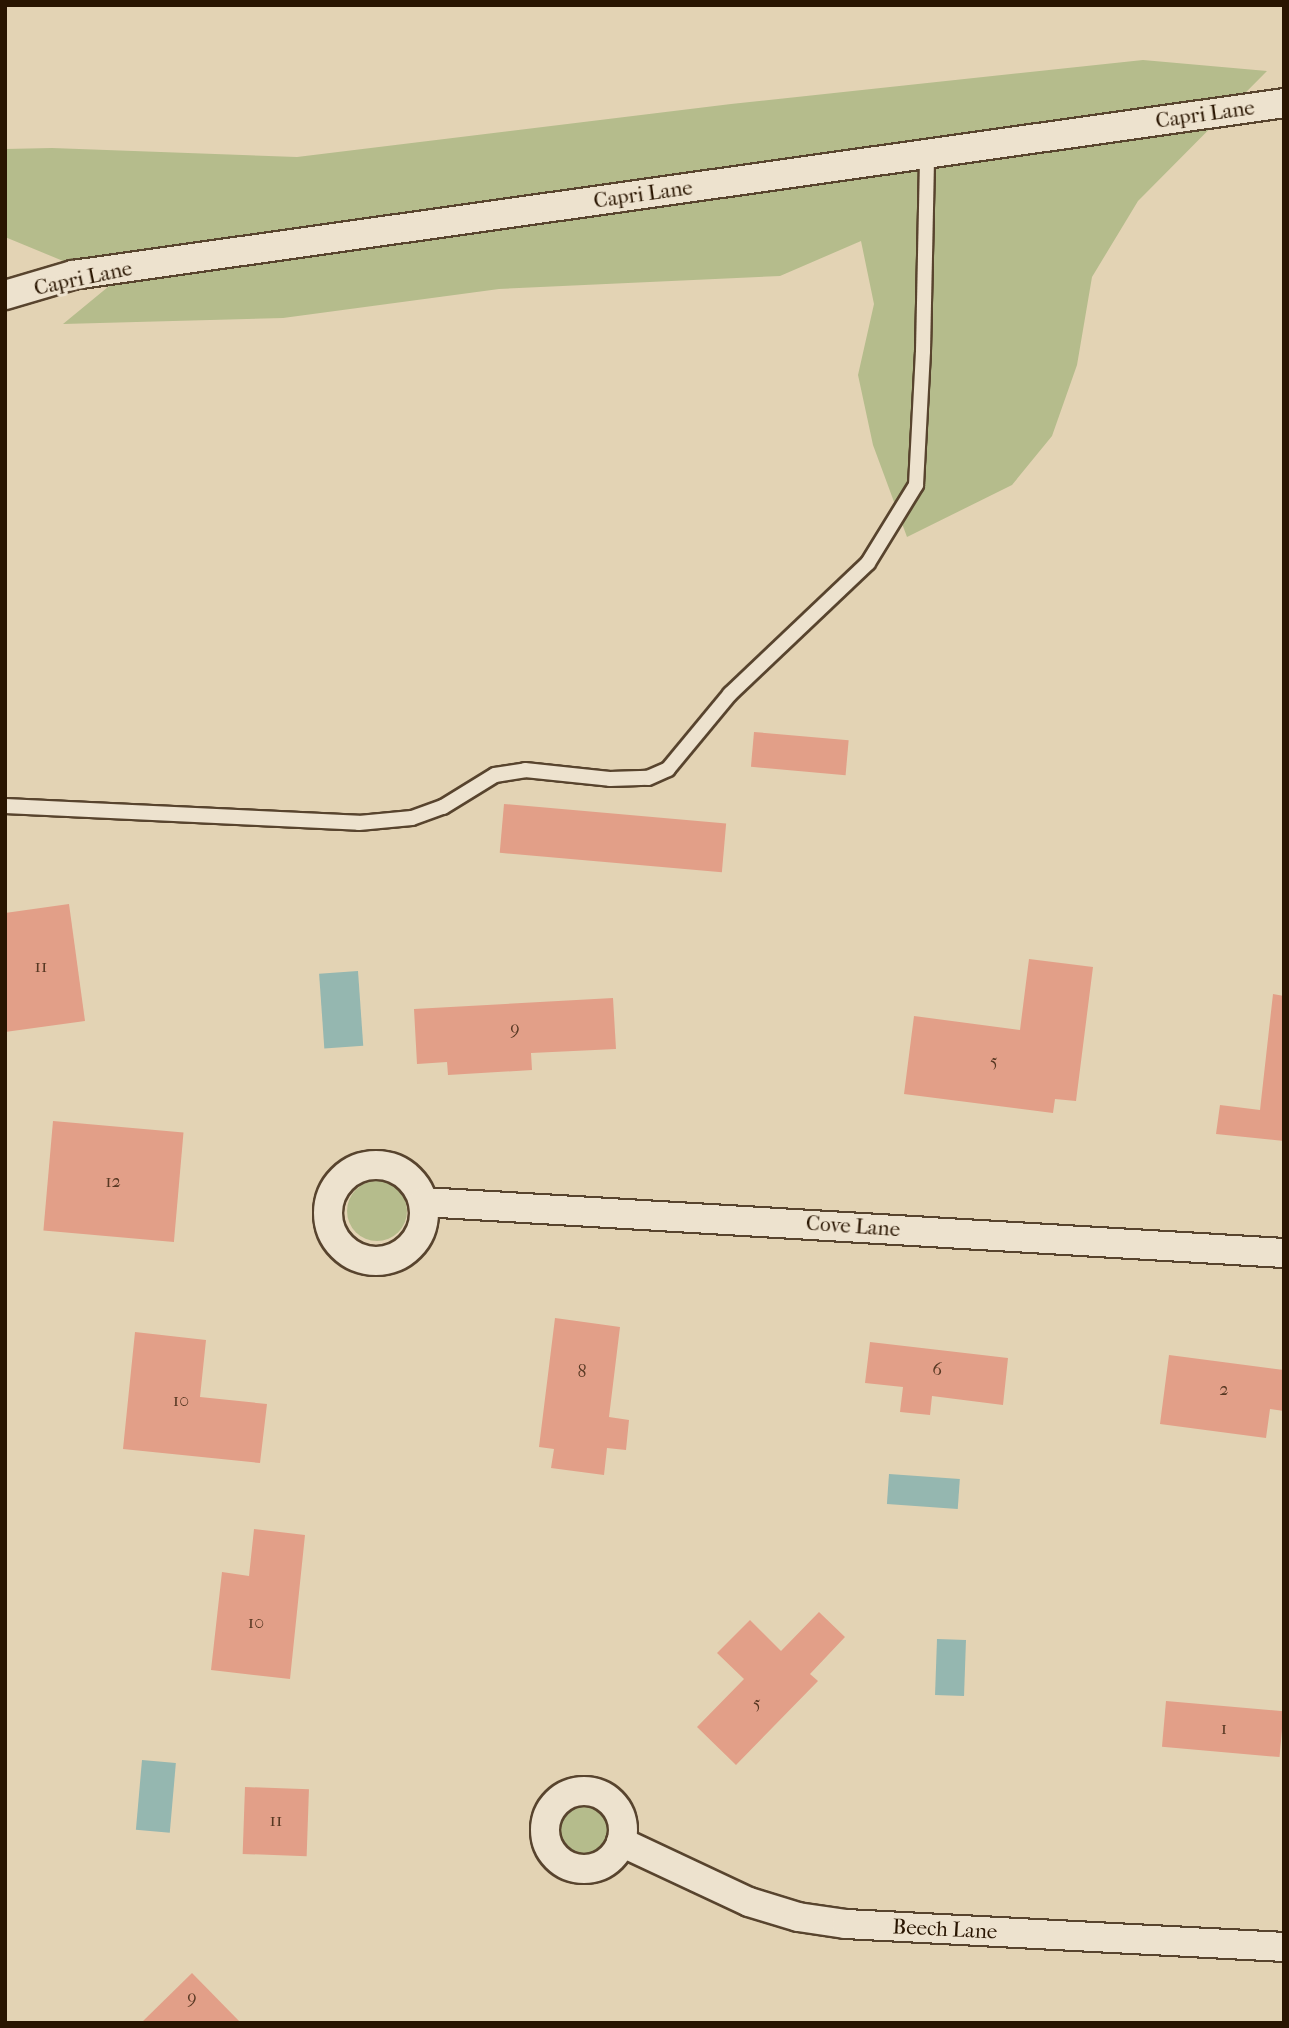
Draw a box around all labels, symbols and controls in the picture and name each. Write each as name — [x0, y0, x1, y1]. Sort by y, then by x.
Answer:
street label: Capri Lane — [1154, 95, 1256, 133]
street label: Capri Lane — [592, 175, 694, 213]
street label: Capri Lane — [32, 255, 134, 301]
house number: 11 — [35, 956, 47, 978]
house number: 9 — [510, 1018, 520, 1040]
house number: 5 — [990, 1051, 998, 1073]
house number: 12 — [105, 1171, 121, 1193]
street label: Cove Lane — [805, 1210, 901, 1242]
house number: 6 — [932, 1359, 942, 1381]
house number: 8 — [577, 1361, 587, 1383]
house number: 2 — [1219, 1379, 1229, 1401]
house number: 10 — [173, 1390, 189, 1412]
house number: 10 — [248, 1612, 264, 1634]
house number: 5 — [753, 1693, 761, 1715]
house number: 1 — [1221, 1718, 1227, 1740]
house number: 11 — [270, 1810, 282, 1832]
street label: Beech Lane — [892, 1914, 998, 1944]
house number: 9 — [187, 1987, 197, 2009]

